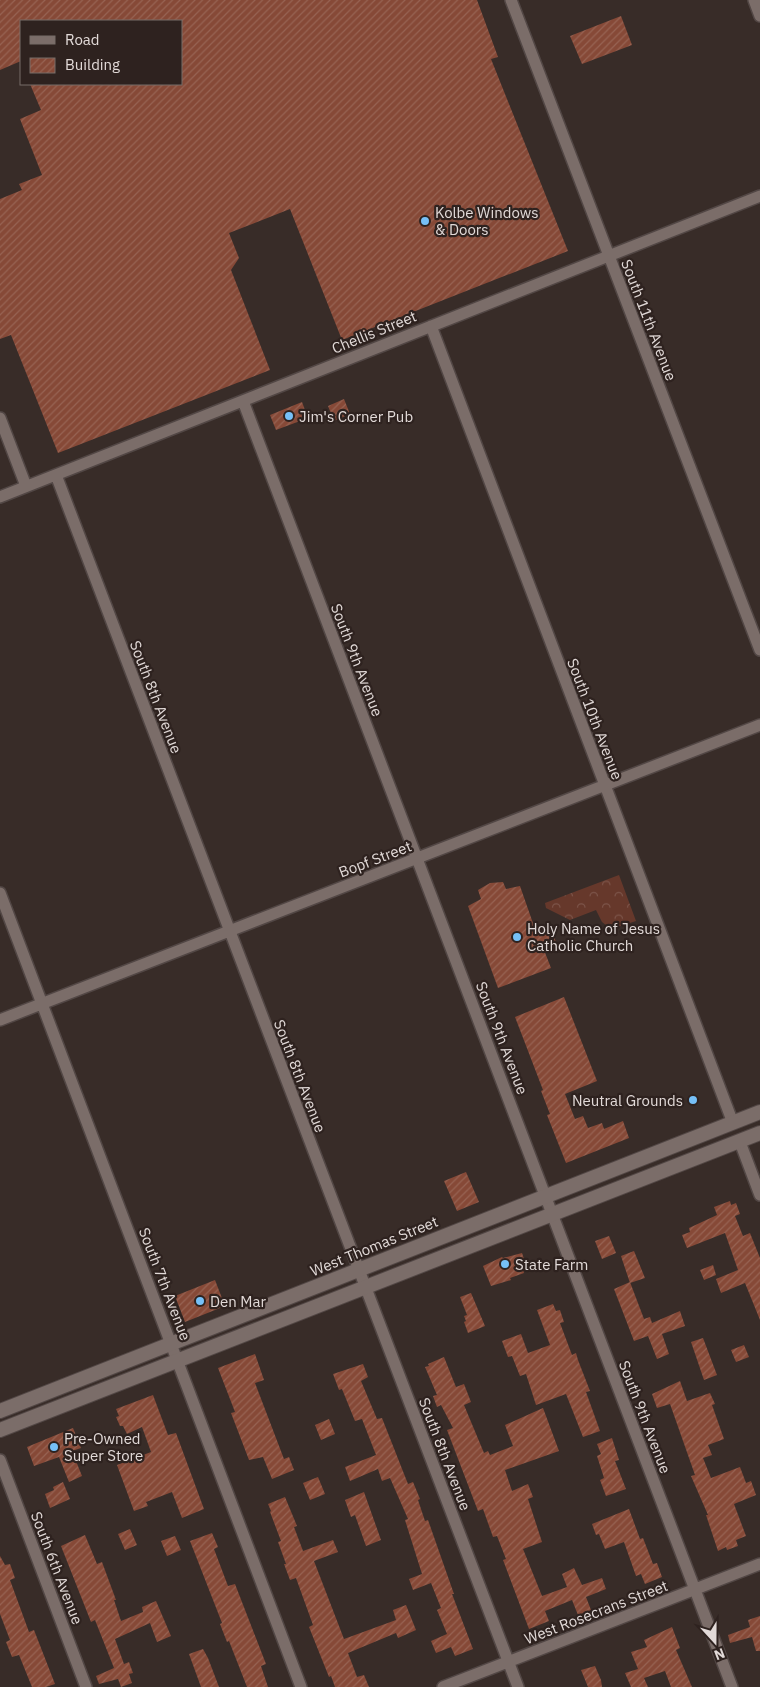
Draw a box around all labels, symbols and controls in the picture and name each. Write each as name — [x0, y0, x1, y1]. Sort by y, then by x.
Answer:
legend — [20, 20, 182, 85]
text: Road — [65, 30, 100, 49]
text: Building — [65, 55, 120, 74]
place label: Kolbe Windows & Doors — [435, 203, 539, 239]
marker: Kolbe Windows & Doors — [419, 215, 431, 227]
street label: South 11th Avenue — [617, 257, 681, 383]
street label: Chellis Street — [329, 306, 419, 358]
place label: Jim's Corner Pub — [299, 407, 413, 426]
marker: Jim's Corner Pub — [283, 410, 295, 422]
street label: South 9th Avenue — [327, 601, 387, 719]
street label: South 8th Avenue — [126, 638, 186, 756]
street label: South 10th Avenue — [563, 656, 627, 782]
street label: Bopf Street — [336, 836, 414, 882]
place label: Holy Name of Jesus Catholic Church — [527, 919, 660, 955]
marker: Holy Name of Jesus Catholic Church — [511, 931, 523, 943]
street label: South 9th Avenue — [472, 979, 532, 1097]
street label: South 8th Avenue — [270, 1017, 330, 1135]
place label: Neutral Grounds — [572, 1091, 683, 1110]
marker: Neutral Grounds — [687, 1094, 699, 1106]
street label: West Thomas Street — [307, 1212, 441, 1280]
street label: South 7th Avenue — [135, 1225, 195, 1343]
place label: State Farm — [515, 1255, 588, 1274]
marker: State Farm — [499, 1258, 511, 1270]
place label: Den Mar — [210, 1292, 267, 1311]
marker: Den Mar — [194, 1295, 206, 1307]
street label: South 9th Avenue — [615, 1358, 675, 1476]
street label: South 8th Avenue — [415, 1395, 475, 1513]
place label: Pre-Owned Super Store — [64, 1429, 143, 1465]
marker: Pre-Owned Super Store — [48, 1441, 60, 1453]
street label: South 6th Avenue — [27, 1509, 87, 1627]
street label: West Rosecrans Street — [522, 1576, 670, 1648]
north arrow — [690, 1617, 740, 1667]
text: N — [712, 1644, 728, 1664]

